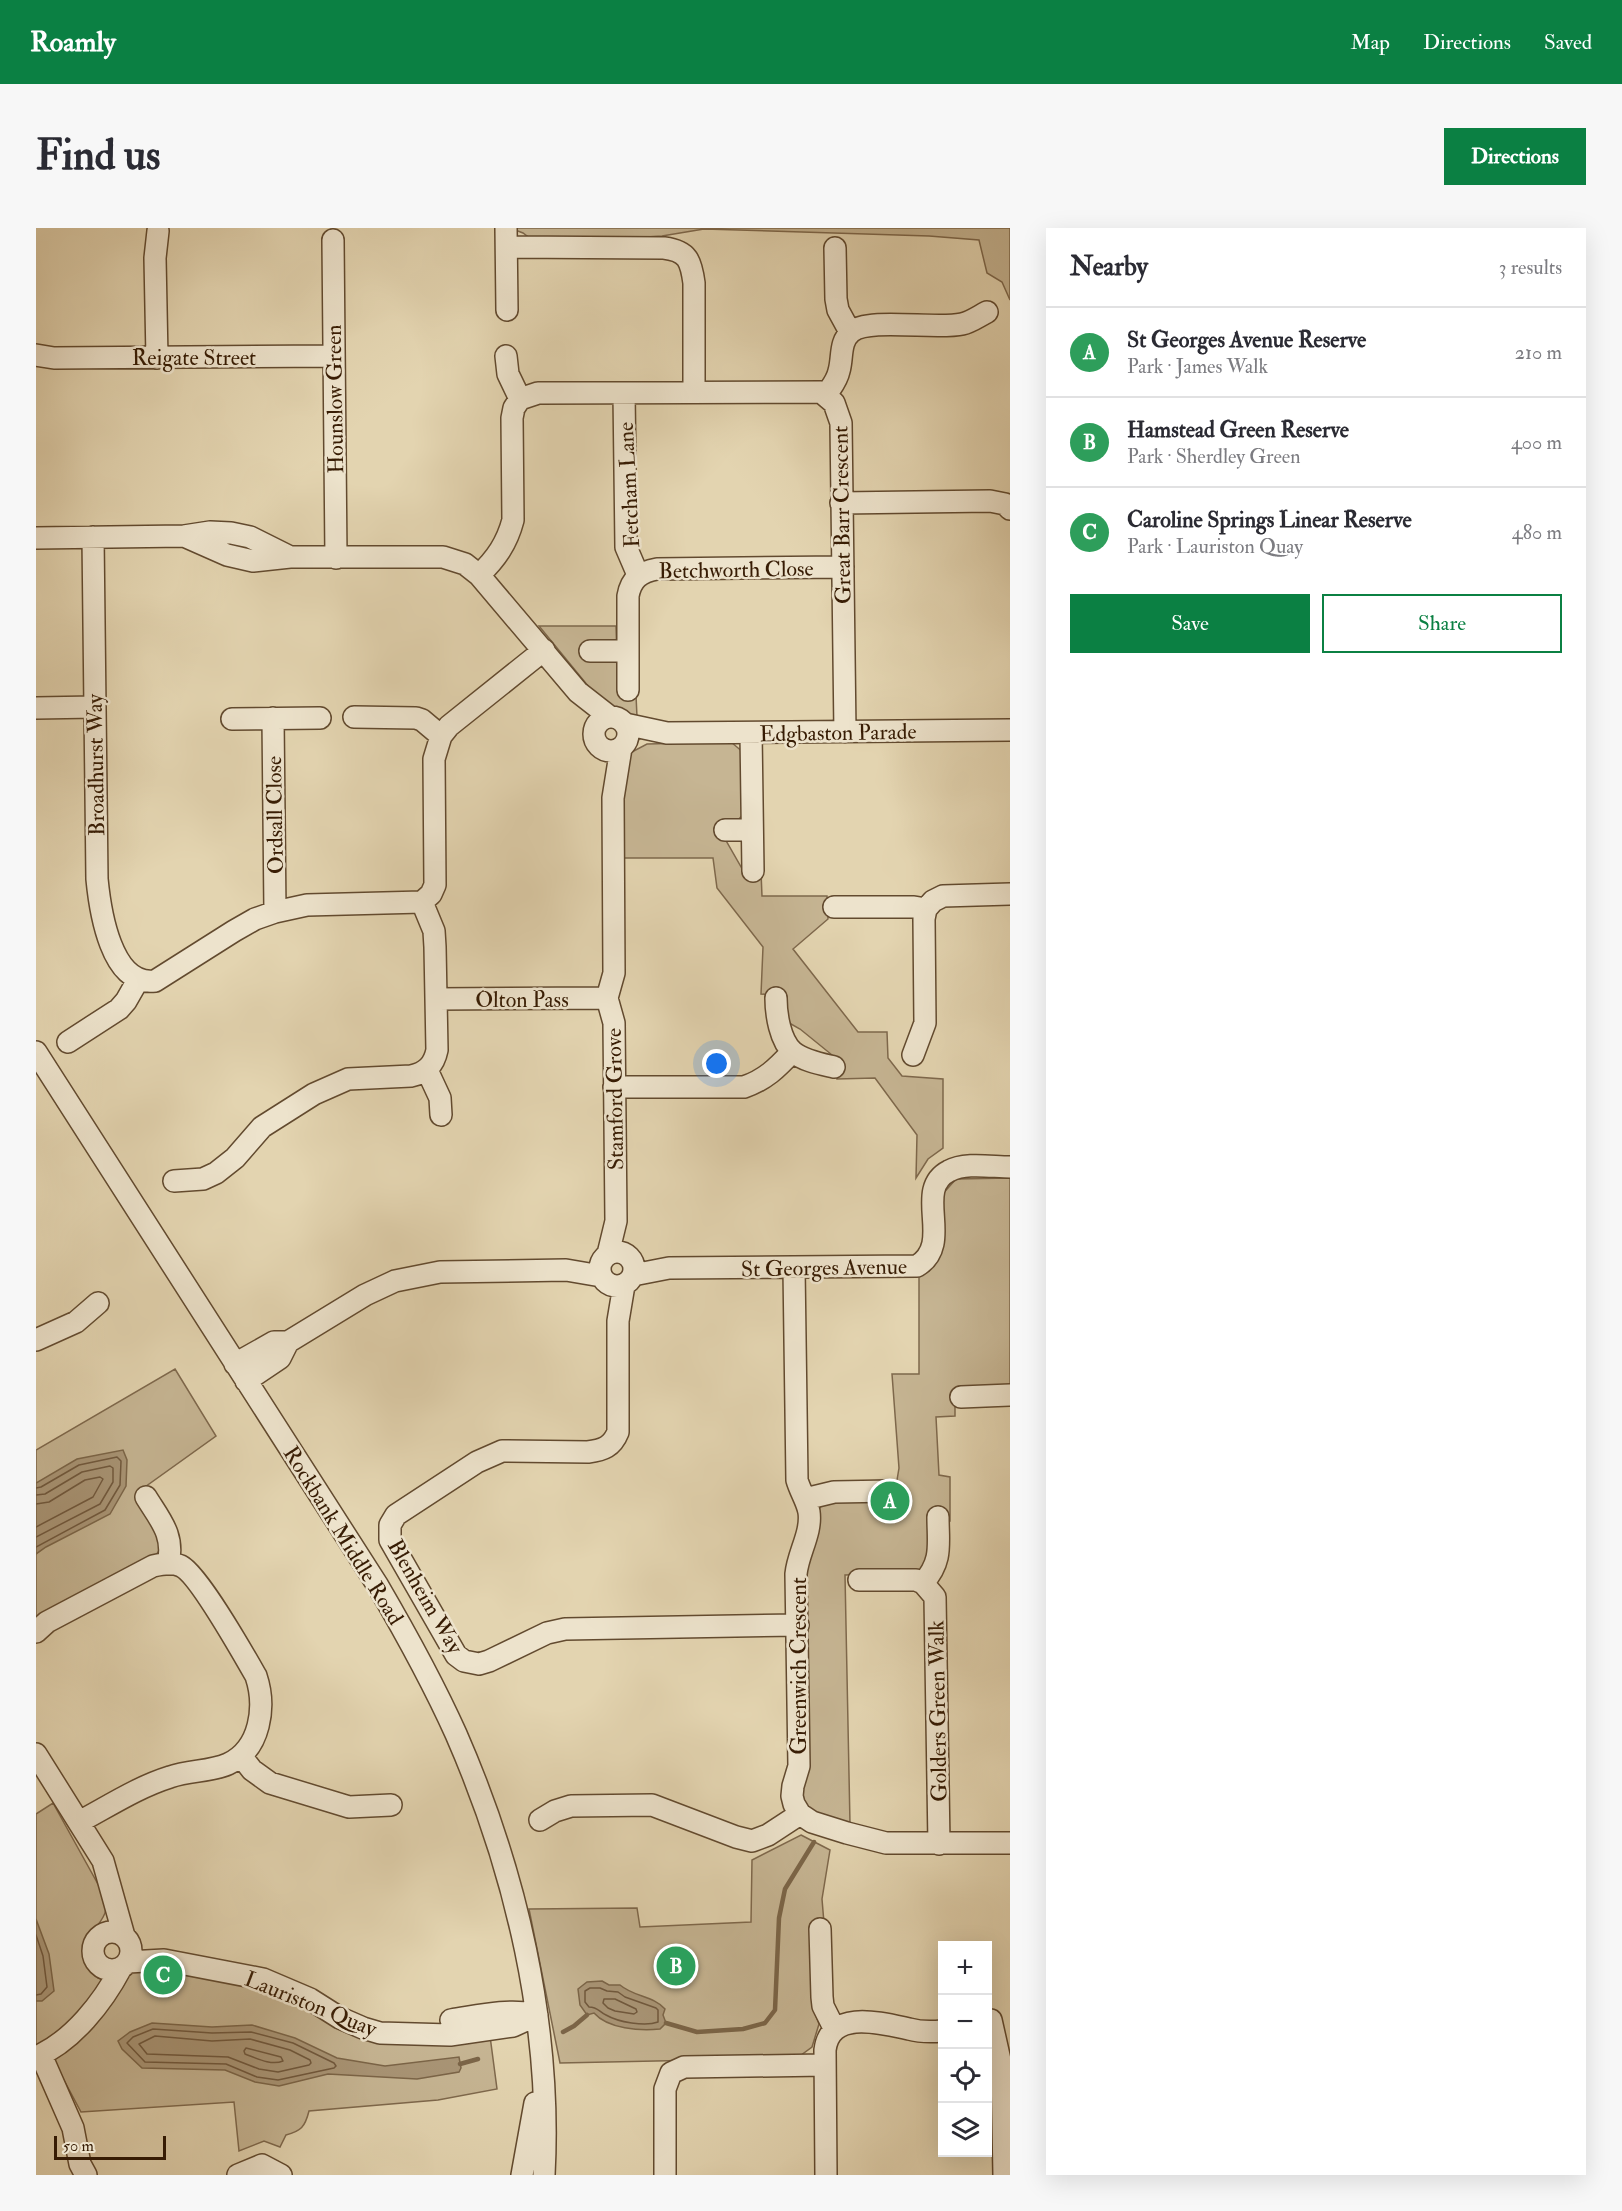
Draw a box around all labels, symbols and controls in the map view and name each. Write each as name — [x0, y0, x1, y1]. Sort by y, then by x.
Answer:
text: Roamly — [30, 25, 116, 60]
text: Map — [1350, 29, 1390, 56]
text: Directions — [1423, 29, 1511, 56]
text: Saved — [1544, 29, 1592, 56]
button: Directions — [1444, 128, 1586, 185]
text: Find us — [36, 130, 160, 182]
text: Nearby — [1070, 251, 1148, 283]
text: 3 results — [1499, 255, 1562, 280]
street label: Hounslow Green — [320, 324, 350, 474]
text: St Georges Avenue Reserve — [1127, 326, 1366, 354]
text: A — [1083, 340, 1096, 365]
text: 210 m — [1515, 340, 1562, 365]
street label: Reigate Street — [132, 344, 256, 372]
text: Park · James Walk — [1127, 354, 1268, 379]
text: Hamstead Green Reserve — [1127, 416, 1349, 444]
street label: Fetcham Lane — [612, 421, 646, 549]
street label: Great Barr Crescent — [826, 426, 858, 604]
text: B — [1083, 430, 1096, 455]
text: 400 m — [1511, 430, 1562, 455]
text: Park · Sherdley Green — [1127, 444, 1301, 469]
text: Caroline Springs Linear Reserve — [1127, 506, 1412, 534]
text: C — [1082, 520, 1097, 545]
text: 480 m — [1512, 520, 1562, 545]
text: Park · Lauriston Quay — [1127, 534, 1303, 559]
street label: Betchworth Close — [658, 555, 814, 585]
button: Save — [1070, 594, 1310, 653]
button: Share — [1322, 594, 1562, 653]
street label: Broadhurst Way — [81, 693, 111, 836]
street label: Edgbaston Parade — [759, 718, 917, 748]
street label: Ordsall Close — [260, 756, 290, 874]
street label: Olton Pass — [475, 986, 569, 1014]
street label: Stamford Grove — [600, 1028, 630, 1170]
your location — [702, 1049, 731, 1078]
street label: St Georges Avenue — [741, 1253, 907, 1283]
street label: Rockbank Middle Road — [277, 1441, 410, 1630]
pin: A — [870, 1478, 910, 1524]
street label: Blenheim Way — [381, 1534, 469, 1659]
street label: Greenwich Crescent — [785, 1577, 813, 1755]
street label: Golders Green Walk — [922, 1620, 954, 1802]
map controls — [938, 1941, 992, 2157]
button: + — [938, 1941, 992, 1995]
pin: B — [656, 1944, 696, 1988]
pin: C — [144, 1952, 182, 1998]
street label: Lauriston Quay — [240, 1965, 381, 2043]
button: − — [938, 1995, 992, 2049]
button: locate — [938, 2049, 992, 2103]
button: layers — [938, 2103, 992, 2157]
scale bar — [54, 2133, 166, 2160]
text: 50 m — [63, 2136, 94, 2156]

